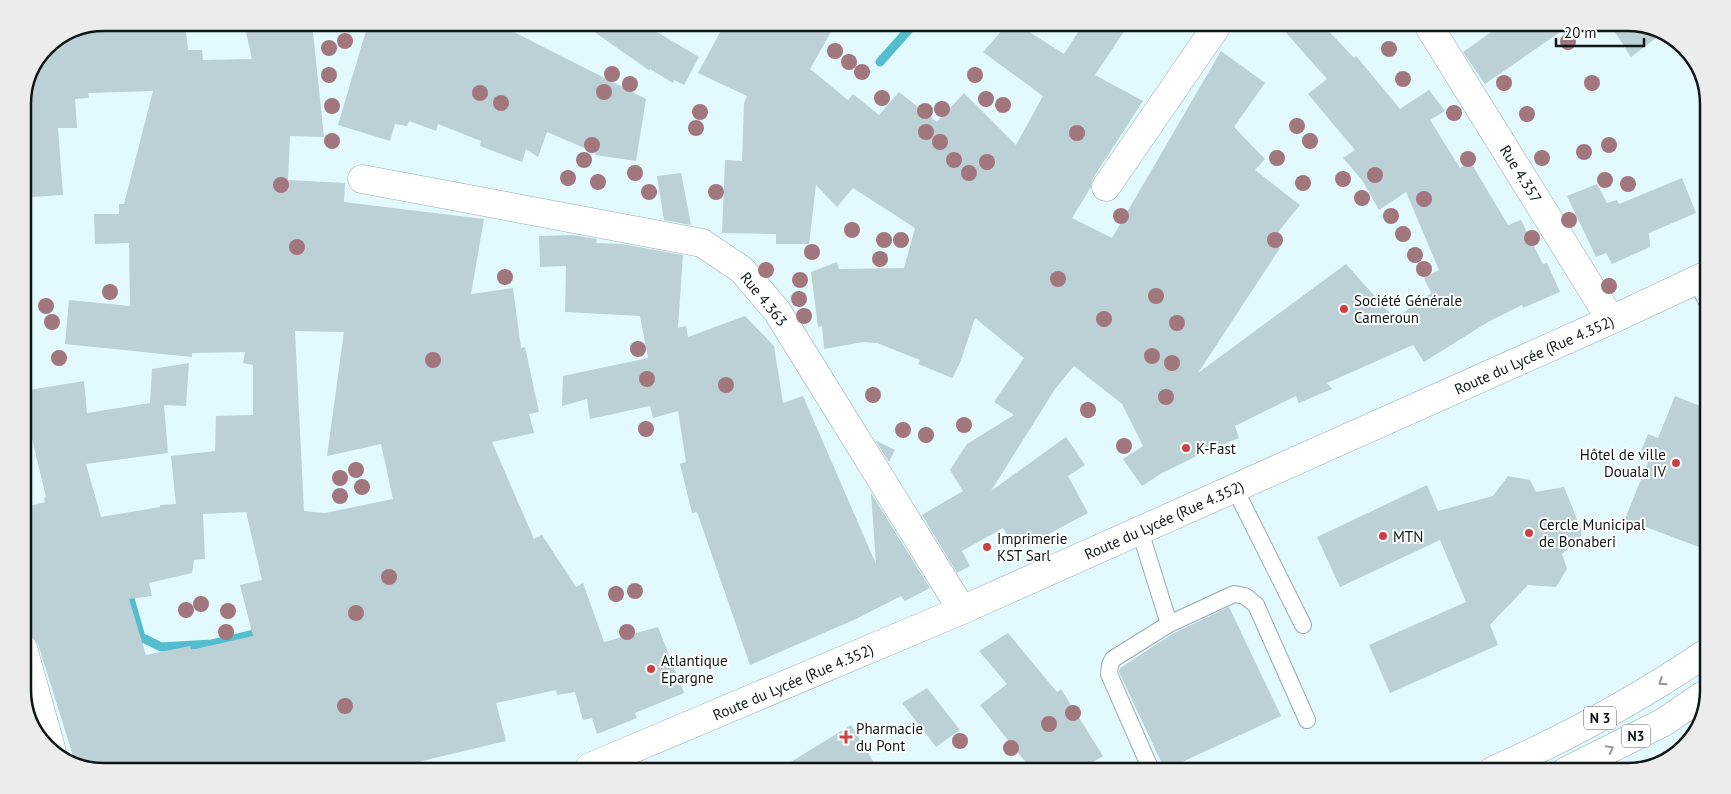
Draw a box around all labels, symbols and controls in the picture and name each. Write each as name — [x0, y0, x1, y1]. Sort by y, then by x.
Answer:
scale bar — [1556, 15, 1644, 47]
text: 20 m — [1564, 23, 1597, 42]
street label: Rue 4.357 — [1496, 142, 1546, 206]
street label: Rue 4.363 — [736, 268, 792, 330]
place label: Société Générale Cameroun — [1354, 291, 1462, 327]
marker: Société Générale Cameroun — [1338, 303, 1350, 315]
street label: Route du Lycée (Rue 4.352) — [1451, 311, 1617, 399]
place label: K-Fast — [1196, 439, 1236, 458]
marker: K-Fast — [1180, 442, 1192, 454]
place label: Hôtel de ville Douala IV — [1580, 445, 1666, 481]
marker: Hôtel de ville Douala IV — [1670, 457, 1682, 469]
street label: Route du Lycée (Rue 4.352) — [1081, 476, 1247, 564]
place label: Cercle Municipal de Bonaberi — [1539, 515, 1646, 551]
place label: MTN — [1393, 527, 1423, 546]
marker: Cercle Municipal de Bonaberi — [1523, 527, 1535, 539]
place label: Imprimerie KST Sarl — [997, 529, 1067, 565]
marker: MTN — [1377, 530, 1389, 542]
marker: Imprimerie KST Sarl — [981, 541, 993, 553]
street label: Route du Lycée (Rue 4.352) — [710, 640, 876, 724]
place label: Atlantique Epargne — [661, 651, 728, 687]
marker: Atlantique Epargne — [645, 663, 657, 675]
one-way arrow — [1659, 676, 1668, 686]
road number: N 3 — [1584, 706, 1616, 730]
place label: Pharmacie du Pont — [856, 719, 923, 755]
road number: N3 — [1622, 724, 1650, 748]
marker: Pharmacie du Pont — [840, 731, 852, 743]
one-way arrow — [1604, 745, 1613, 755]

